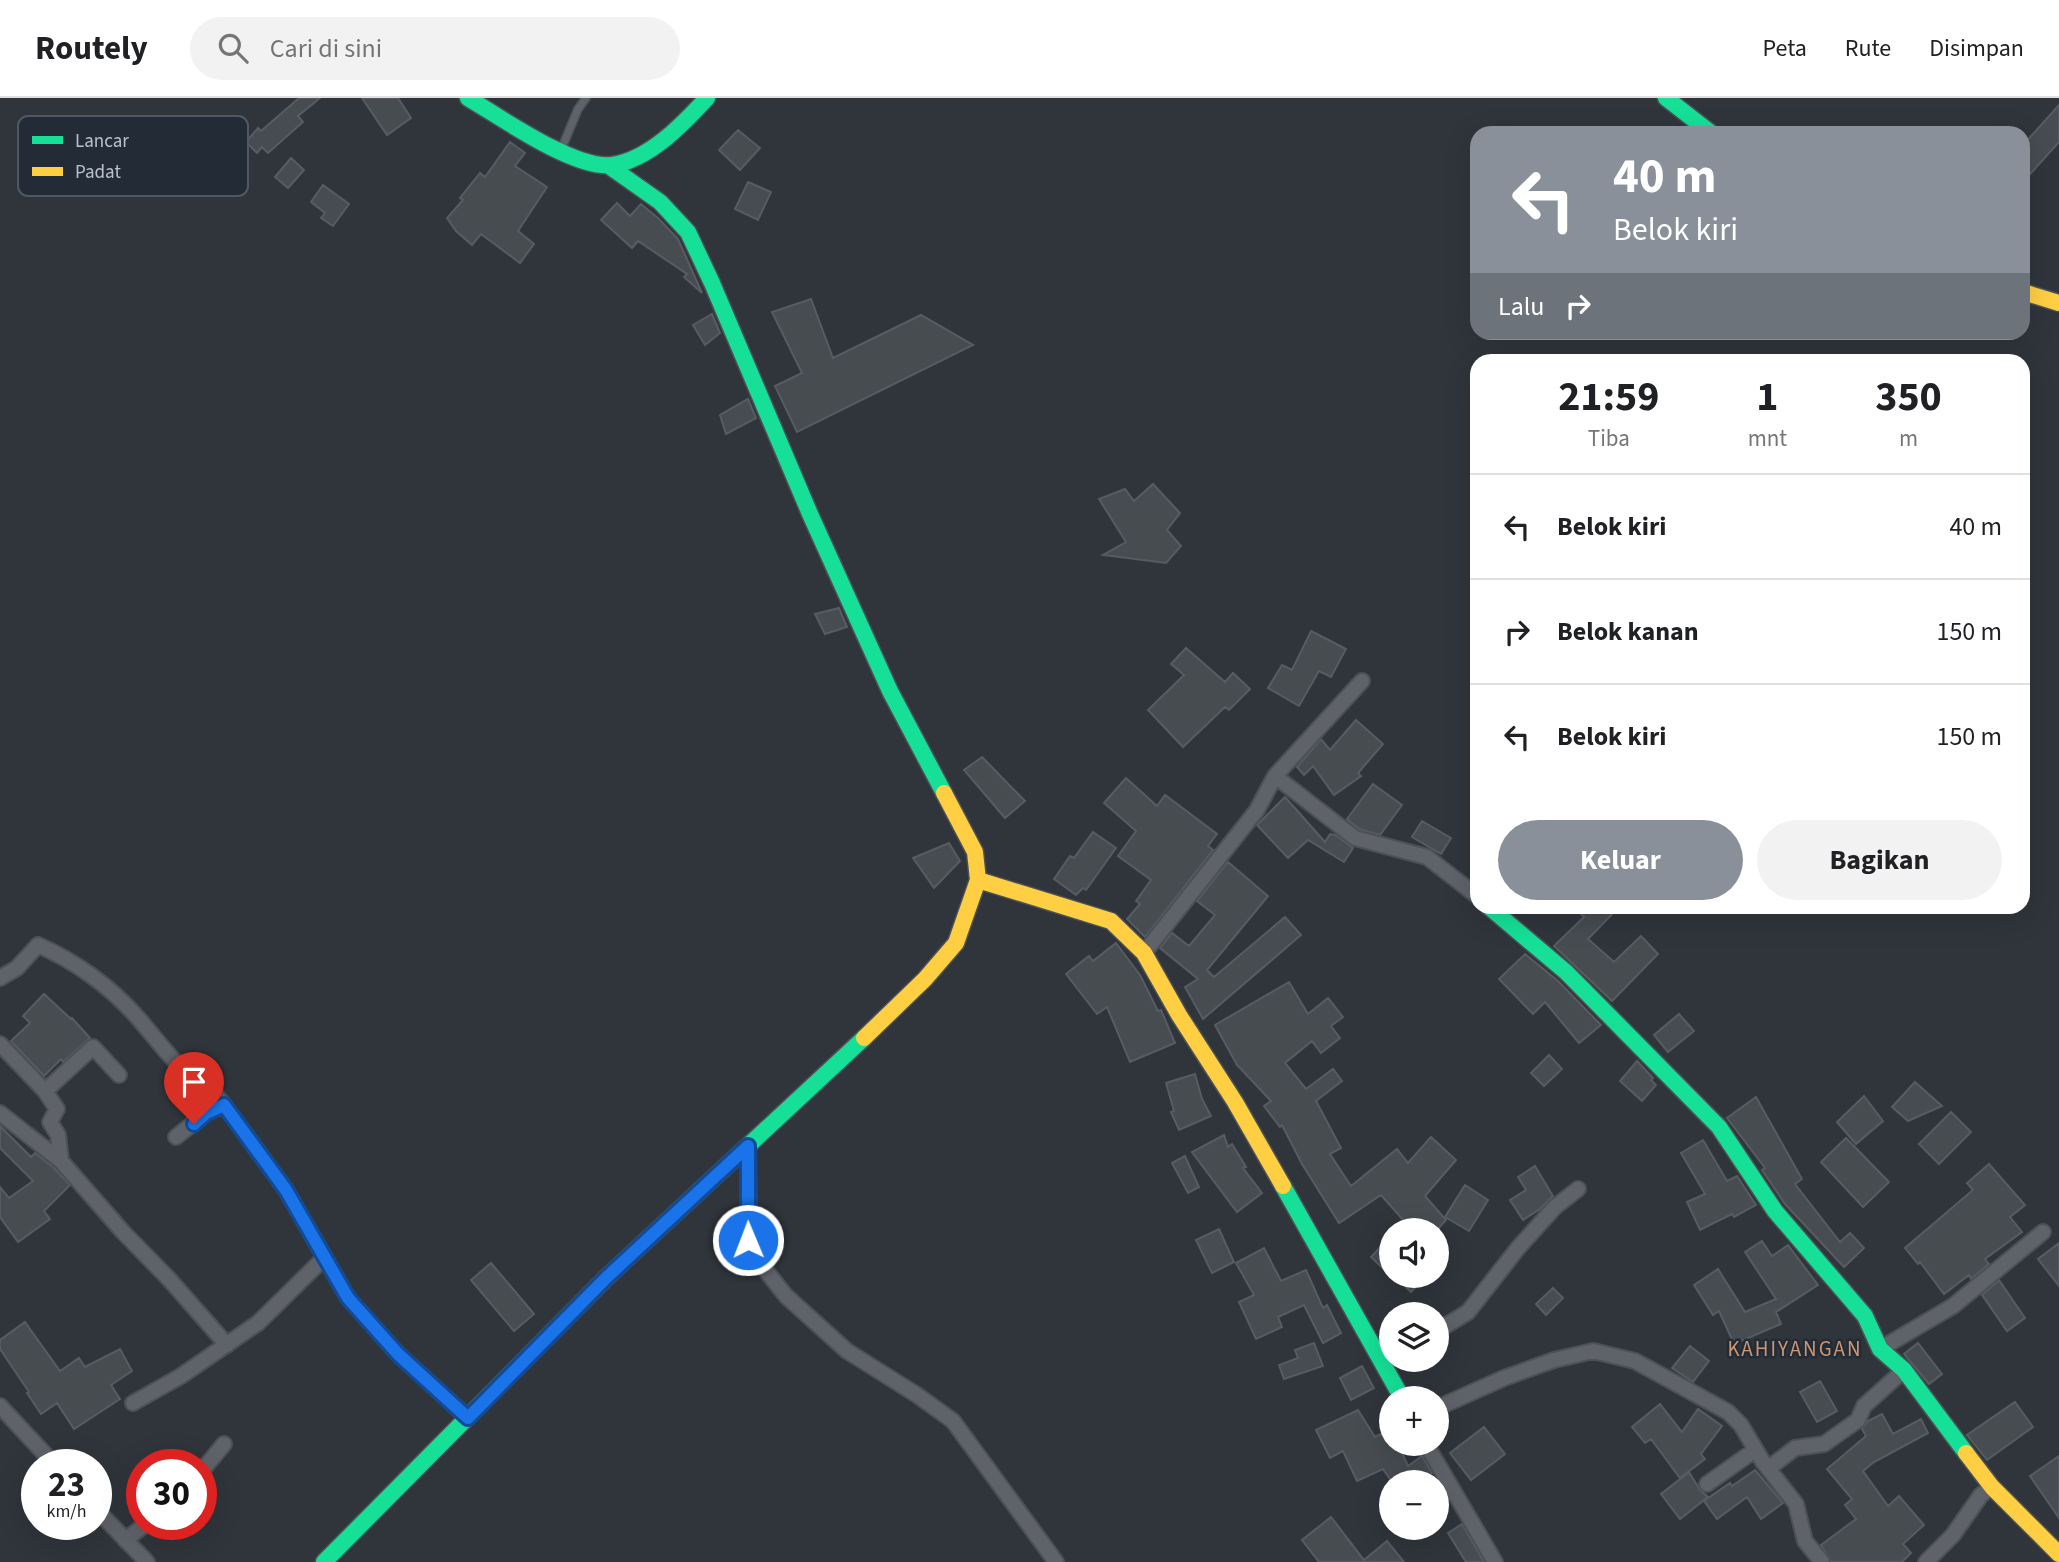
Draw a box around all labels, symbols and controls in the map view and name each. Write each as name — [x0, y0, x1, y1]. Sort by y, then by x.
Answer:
search box — [190, 17, 680, 80]
text: Routely — [35, 25, 148, 72]
icon: search — [214, 29, 252, 67]
text: Cari di sini — [270, 30, 382, 67]
text: Peta — [1762, 31, 1807, 66]
text: Rute — [1845, 31, 1891, 66]
text: Disimpan — [1929, 31, 2024, 66]
legend — [18, 116, 248, 196]
text: Lancar — [75, 128, 129, 155]
text: 40 m — [1613, 142, 1717, 212]
icon: left — [1498, 154, 1589, 245]
text: Padat — [75, 159, 121, 186]
text: Belok kiri — [1613, 207, 1738, 253]
icon: right — [1559, 287, 1597, 325]
text: Lalu — [1498, 288, 1545, 325]
text: 21:59 — [1558, 367, 1659, 427]
text: 1 — [1756, 367, 1778, 427]
text: 350 — [1875, 367, 1942, 427]
text: Tiba — [1588, 422, 1630, 455]
text: mnt — [1748, 422, 1787, 455]
text: m — [1899, 422, 1918, 455]
icon: left — [1498, 508, 1536, 546]
text: Belok kiri — [1557, 508, 1666, 545]
text: 40 m — [1949, 508, 2002, 545]
icon: right — [1498, 613, 1536, 651]
text: Belok kanan — [1557, 613, 1699, 650]
text: 150 m — [1936, 613, 2002, 650]
icon: left — [1498, 718, 1536, 756]
text: Belok kiri — [1557, 718, 1666, 755]
text: 150 m — [1936, 718, 2002, 755]
button: Keluar — [1498, 820, 1743, 900]
button: Bagikan — [1757, 820, 2002, 900]
pin — [164, 1052, 224, 1124]
icon: arrive — [175, 1063, 213, 1101]
position arrow — [711, 1203, 785, 1277]
map controls — [1379, 1218, 1449, 1540]
button: sound — [1379, 1218, 1449, 1288]
button: layers — [1379, 1302, 1449, 1372]
district label: KAHIYANGAN — [1727, 1334, 1863, 1364]
button: + — [1379, 1386, 1449, 1456]
speed limit sign: 30 — [126, 1449, 217, 1540]
text: 23 — [48, 1460, 85, 1510]
button: − — [1379, 1470, 1449, 1540]
text: km/h — [47, 1499, 86, 1524]

